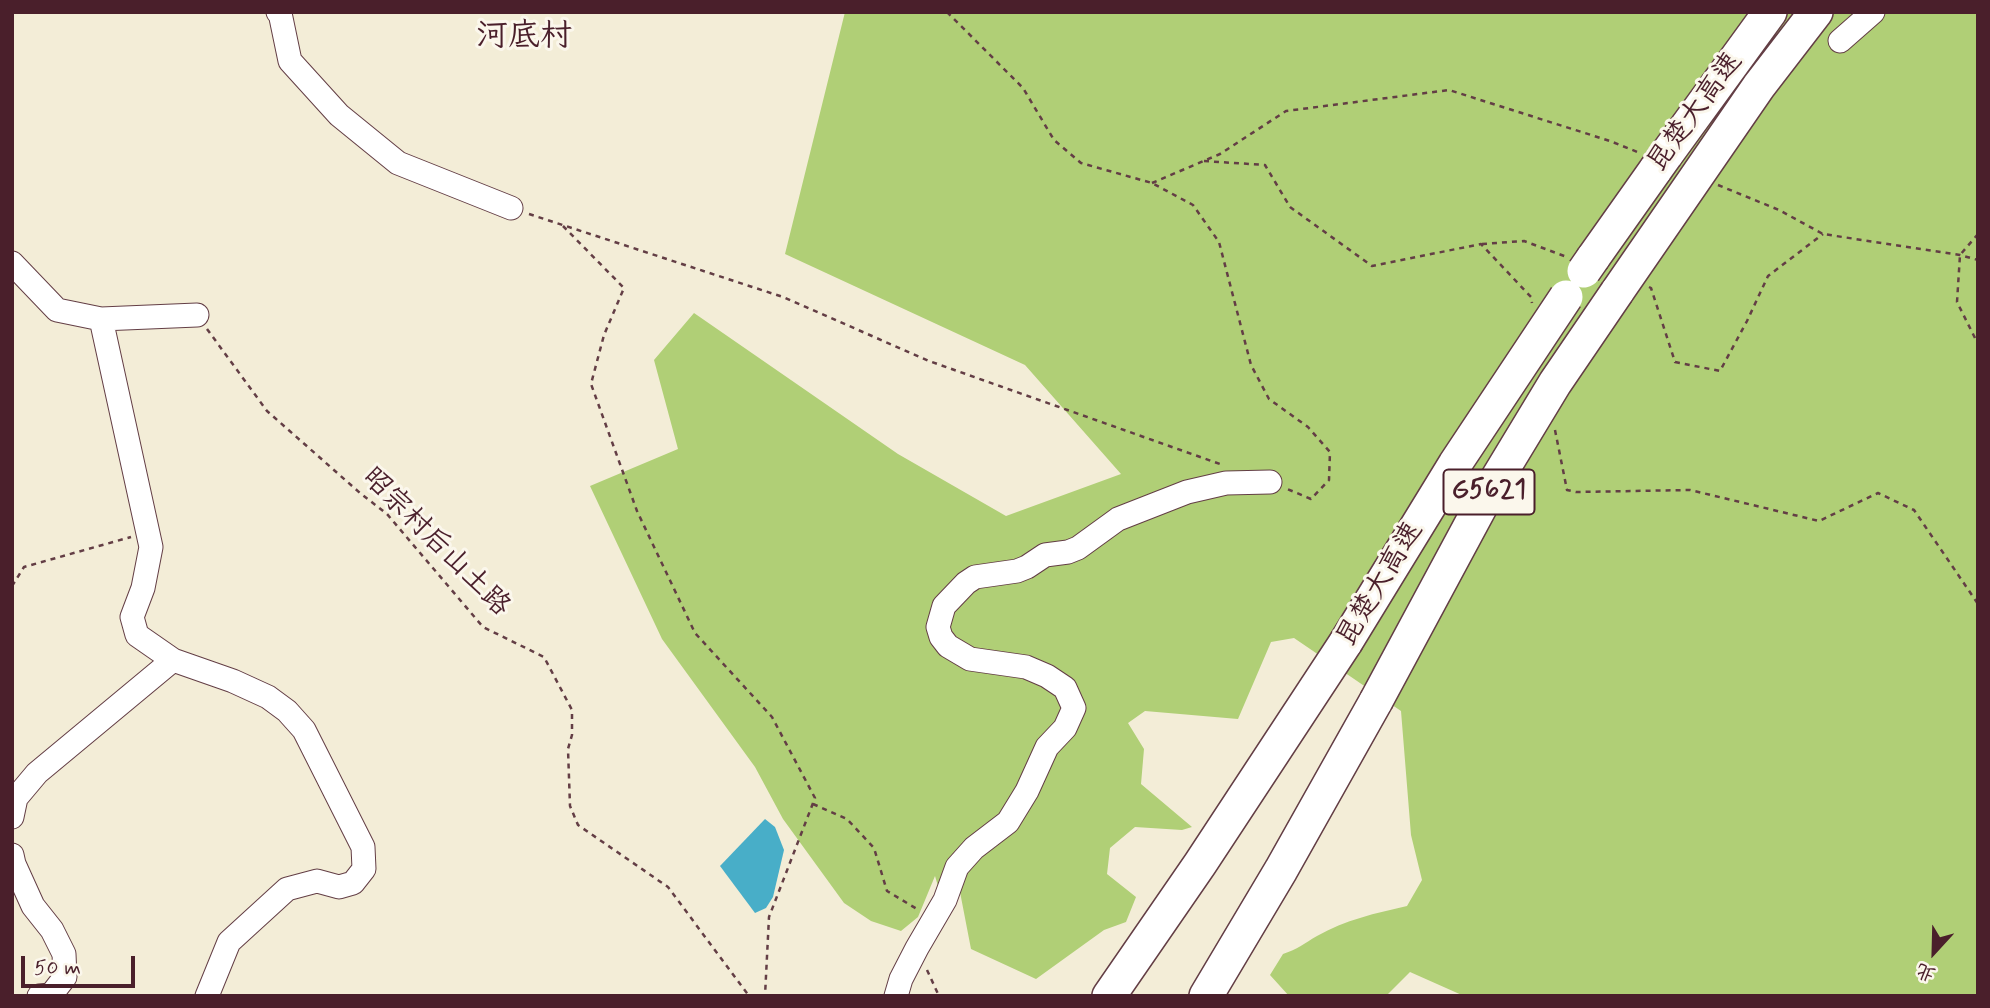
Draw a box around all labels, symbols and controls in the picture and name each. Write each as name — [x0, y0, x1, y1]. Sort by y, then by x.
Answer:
district label: 河底村 — [476, 19, 572, 57]
street label: 昆楚大高速 — [1641, 46, 1751, 180]
street label: 昭宗村后山土路 — [354, 462, 516, 624]
road number: G5621 — [1444, 470, 1534, 514]
street label: 昆楚大高速 — [1331, 516, 1431, 654]
north arrow — [1899, 917, 1969, 987]
scale bar — [24, 942, 138, 986]
text: 50 m — [34, 954, 81, 982]
text: 北 — [1912, 957, 1939, 987]

